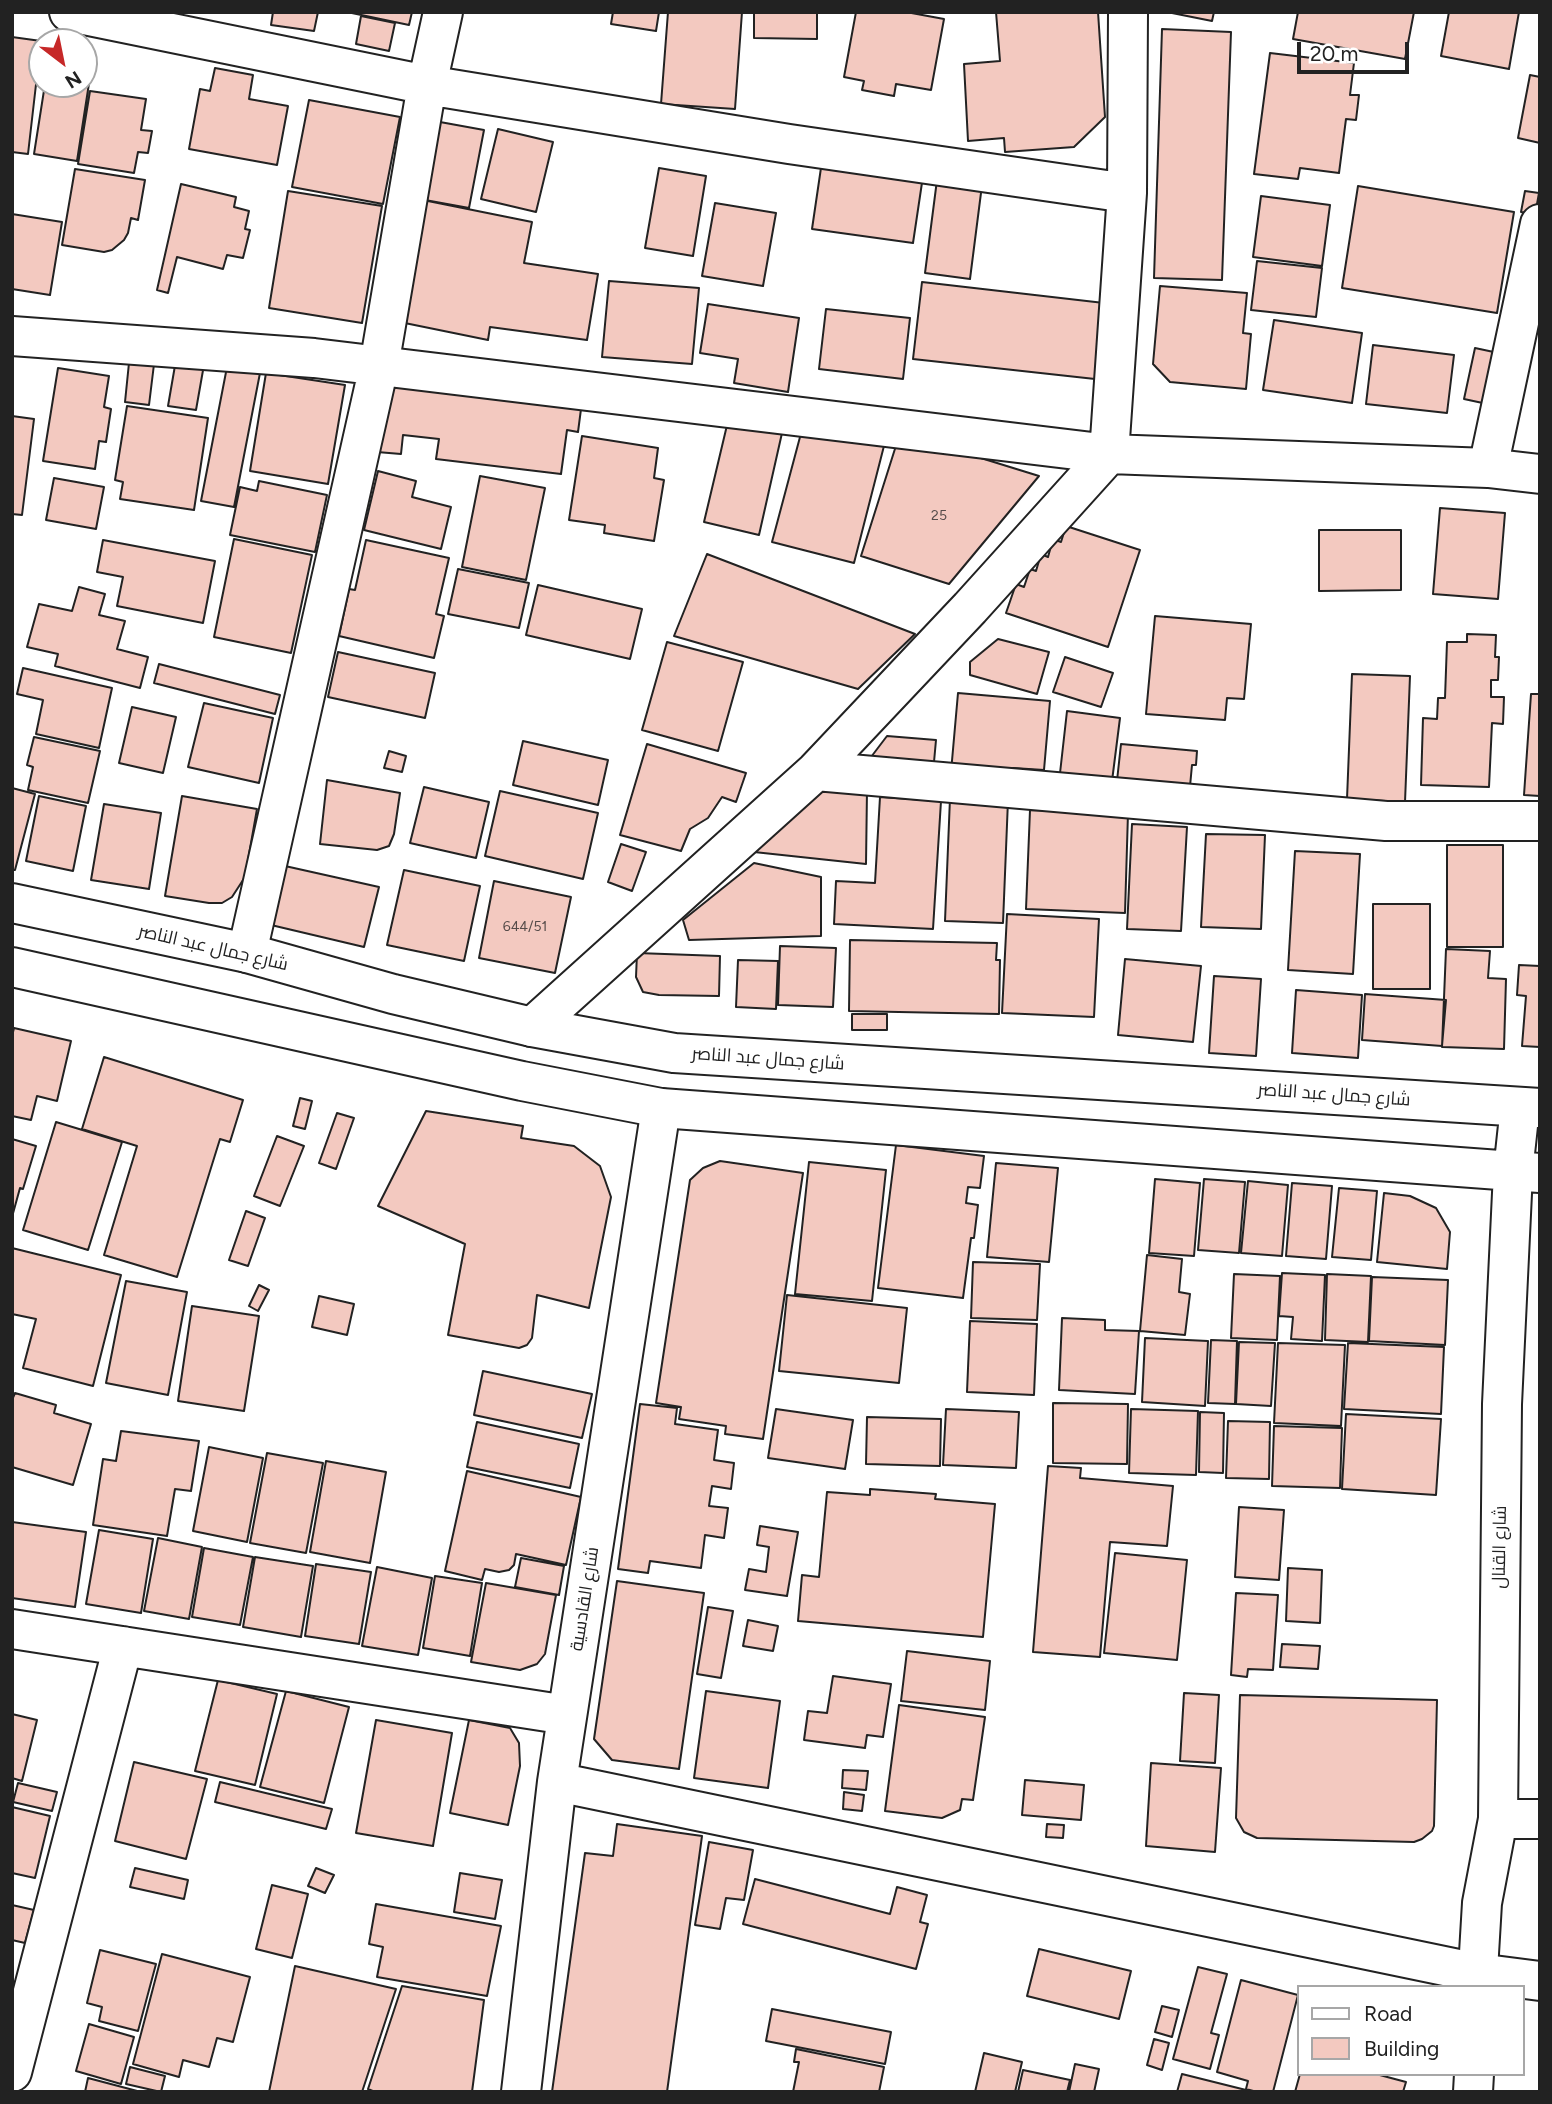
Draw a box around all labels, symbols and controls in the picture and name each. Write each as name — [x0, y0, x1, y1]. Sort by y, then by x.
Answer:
north arrow — [28, 28, 98, 98]
scale bar — [1300, 28, 1412, 72]
text: 20 m — [1310, 41, 1358, 66]
text: N — [61, 66, 86, 93]
house number: 25 — [931, 508, 947, 524]
house number: 644/51 — [503, 919, 547, 935]
street label: شارع جمال عبد الناصر — [136, 920, 290, 976]
street label: شارع جمال عبد الناصر — [691, 1043, 845, 1075]
street label: شارع جمال عبد الناصر — [1257, 1079, 1411, 1111]
street label: شارع القنال — [1488, 1505, 1512, 1589]
street label: شارع القادسية — [566, 1545, 604, 1653]
legend — [1296, 1985, 1524, 2076]
text: Road — [1364, 2001, 1412, 2026]
text: Building — [1364, 2036, 1439, 2061]

